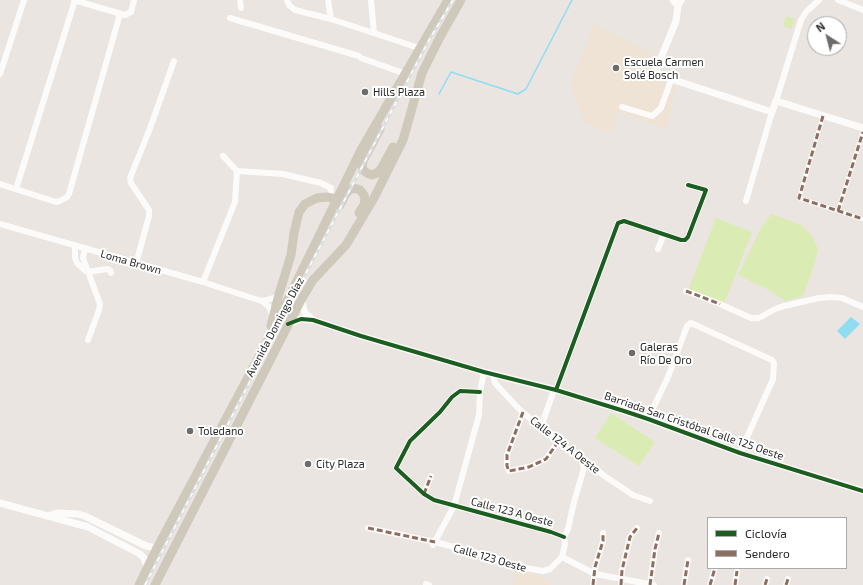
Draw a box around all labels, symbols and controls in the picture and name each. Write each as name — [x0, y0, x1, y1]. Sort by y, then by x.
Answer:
north arrow — [807, 16, 847, 56]
text: N — [813, 19, 827, 34]
place label: Escuela Carmen Solé Bosch — [624, 55, 704, 81]
marker: Escuela Carmen Solé Bosch — [611, 63, 621, 73]
place label: Hills Plaza — [373, 85, 425, 99]
marker: Hills Plaza — [360, 87, 370, 97]
street label: Loma Brown — [99, 247, 163, 277]
street label: Avenida Domingo Díaz — [243, 275, 307, 379]
place label: Galeras Río De Oro — [640, 340, 692, 366]
marker: Galeras Río De Oro — [627, 348, 637, 358]
street label: Barriada San Cristóbal Calle 125 Oeste — [603, 389, 785, 463]
street label: Calle 124 A Oeste — [527, 414, 603, 476]
place label: Toledano — [198, 424, 244, 438]
marker: Toledano — [185, 426, 195, 436]
place label: City Plaza — [316, 457, 365, 471]
marker: City Plaza — [303, 459, 313, 469]
street label: Calle 123 A Oeste — [469, 495, 555, 529]
legend — [707, 517, 847, 569]
text: Ciclovía — [745, 526, 787, 540]
street label: Calle 123 Oeste — [452, 541, 528, 575]
text: Sendero — [745, 546, 790, 560]

